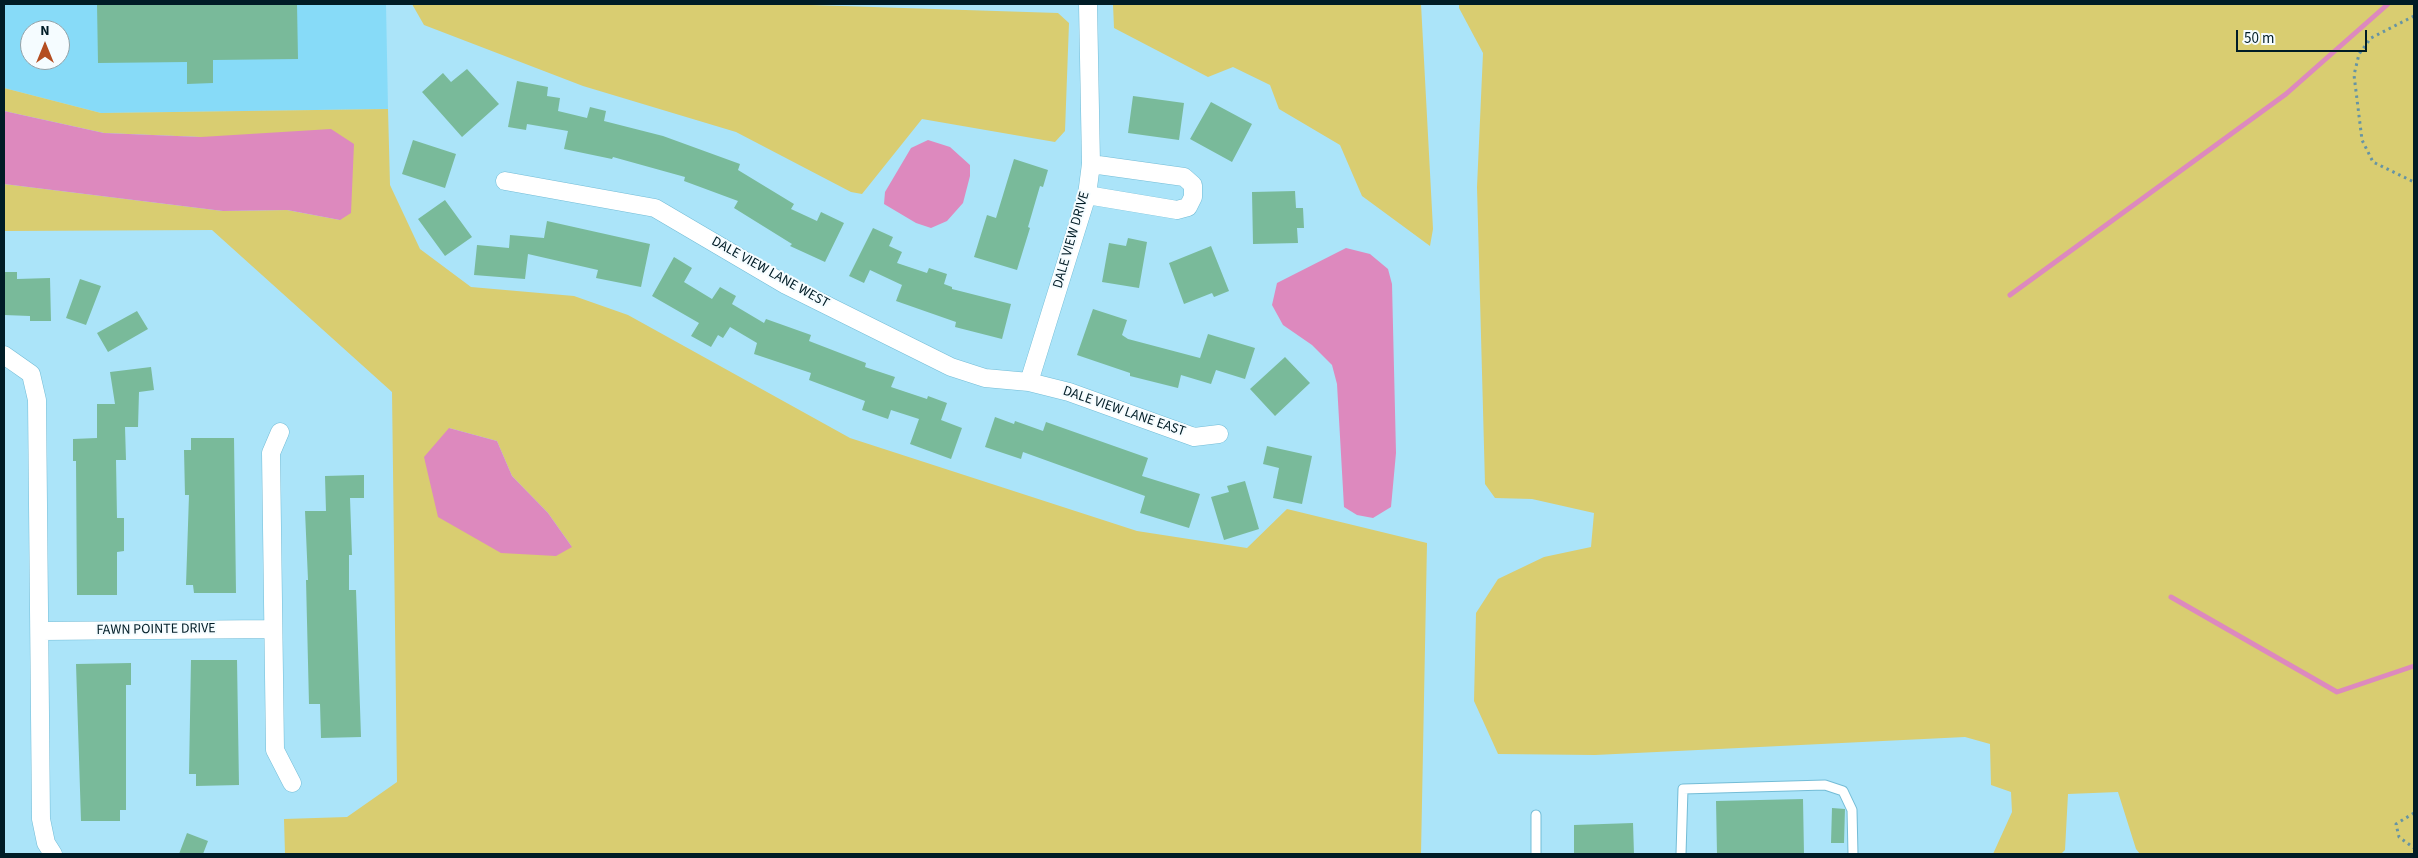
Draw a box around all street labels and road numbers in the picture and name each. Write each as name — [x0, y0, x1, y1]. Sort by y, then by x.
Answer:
street label: DALE VIEW DRIVE — [1050, 190, 1094, 290]
street label: DALE VIEW LANE WEST — [708, 234, 832, 312]
street label: DALE VIEW LANE EAST — [1061, 383, 1187, 441]
street label: FAWN POINTE DRIVE — [96, 621, 216, 639]

